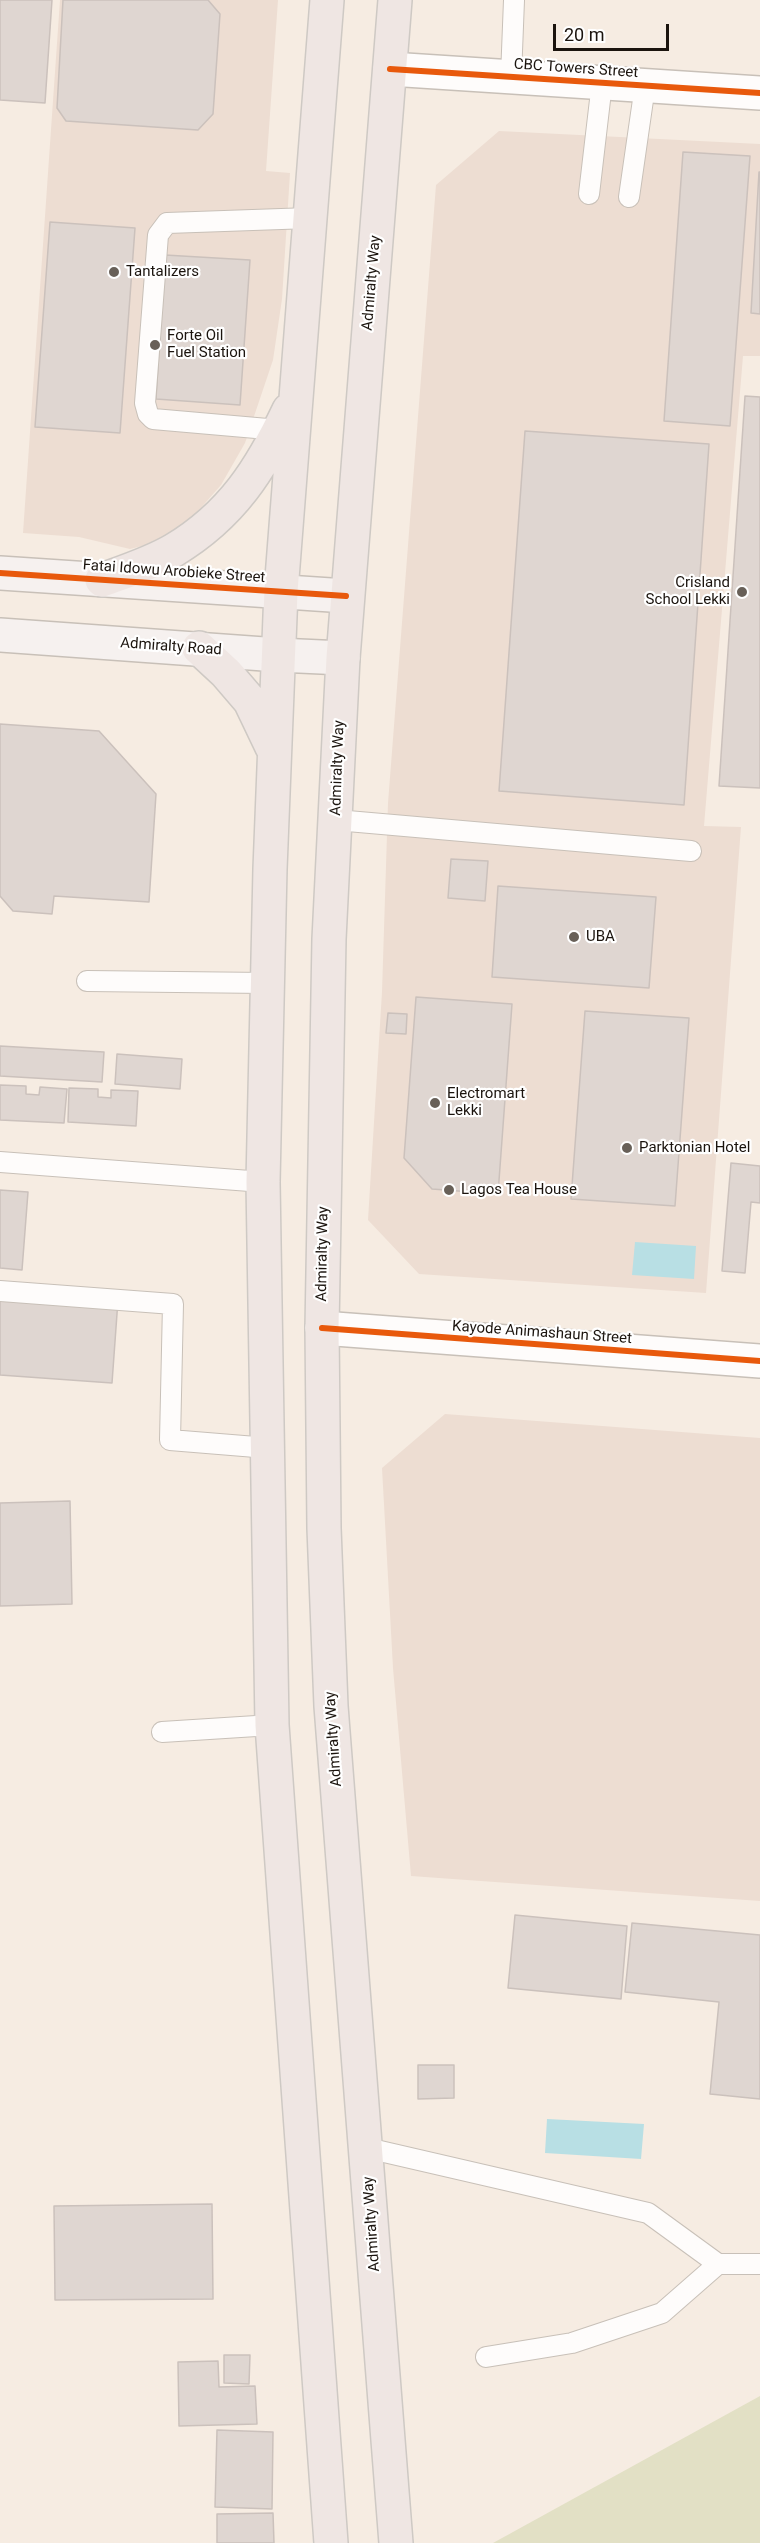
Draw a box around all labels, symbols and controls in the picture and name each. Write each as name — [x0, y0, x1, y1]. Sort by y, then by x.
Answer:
scale bar — [556, 12, 672, 50]
text: 20 m — [564, 24, 604, 45]
street label: CBC Towers Street — [513, 56, 639, 82]
street label: Admiralty Way — [359, 235, 385, 331]
place label: Tantalizers — [126, 263, 199, 281]
marker: Tantalizers — [107, 265, 121, 279]
place label: Forte Oil Fuel Station — [167, 327, 246, 362]
marker: Forte Oil Fuel Station — [148, 338, 162, 352]
street label: Fatai Idowu Arobieke Street — [82, 557, 266, 587]
place label: Crisland School Lekki — [646, 574, 730, 609]
marker: Crisland School Lekki — [735, 585, 749, 599]
street label: Admiralty Road — [120, 634, 222, 660]
street label: Admiralty Way — [327, 720, 349, 816]
place label: UBA — [586, 928, 615, 946]
marker: UBA — [567, 930, 581, 944]
place label: Electromart Lekki — [447, 1085, 525, 1120]
marker: Electromart Lekki — [428, 1096, 442, 1110]
place label: Parktonian Hotel — [639, 1139, 750, 1157]
marker: Parktonian Hotel — [620, 1141, 634, 1155]
place label: Lagos Tea House — [461, 1181, 577, 1199]
marker: Lagos Tea House — [442, 1183, 456, 1197]
street label: Admiralty Way — [313, 1206, 333, 1302]
street label: Kayode Animashaun Street — [452, 1318, 632, 1348]
street label: Admiralty Way — [322, 1691, 346, 1787]
street label: Admiralty Way — [360, 2176, 384, 2272]

